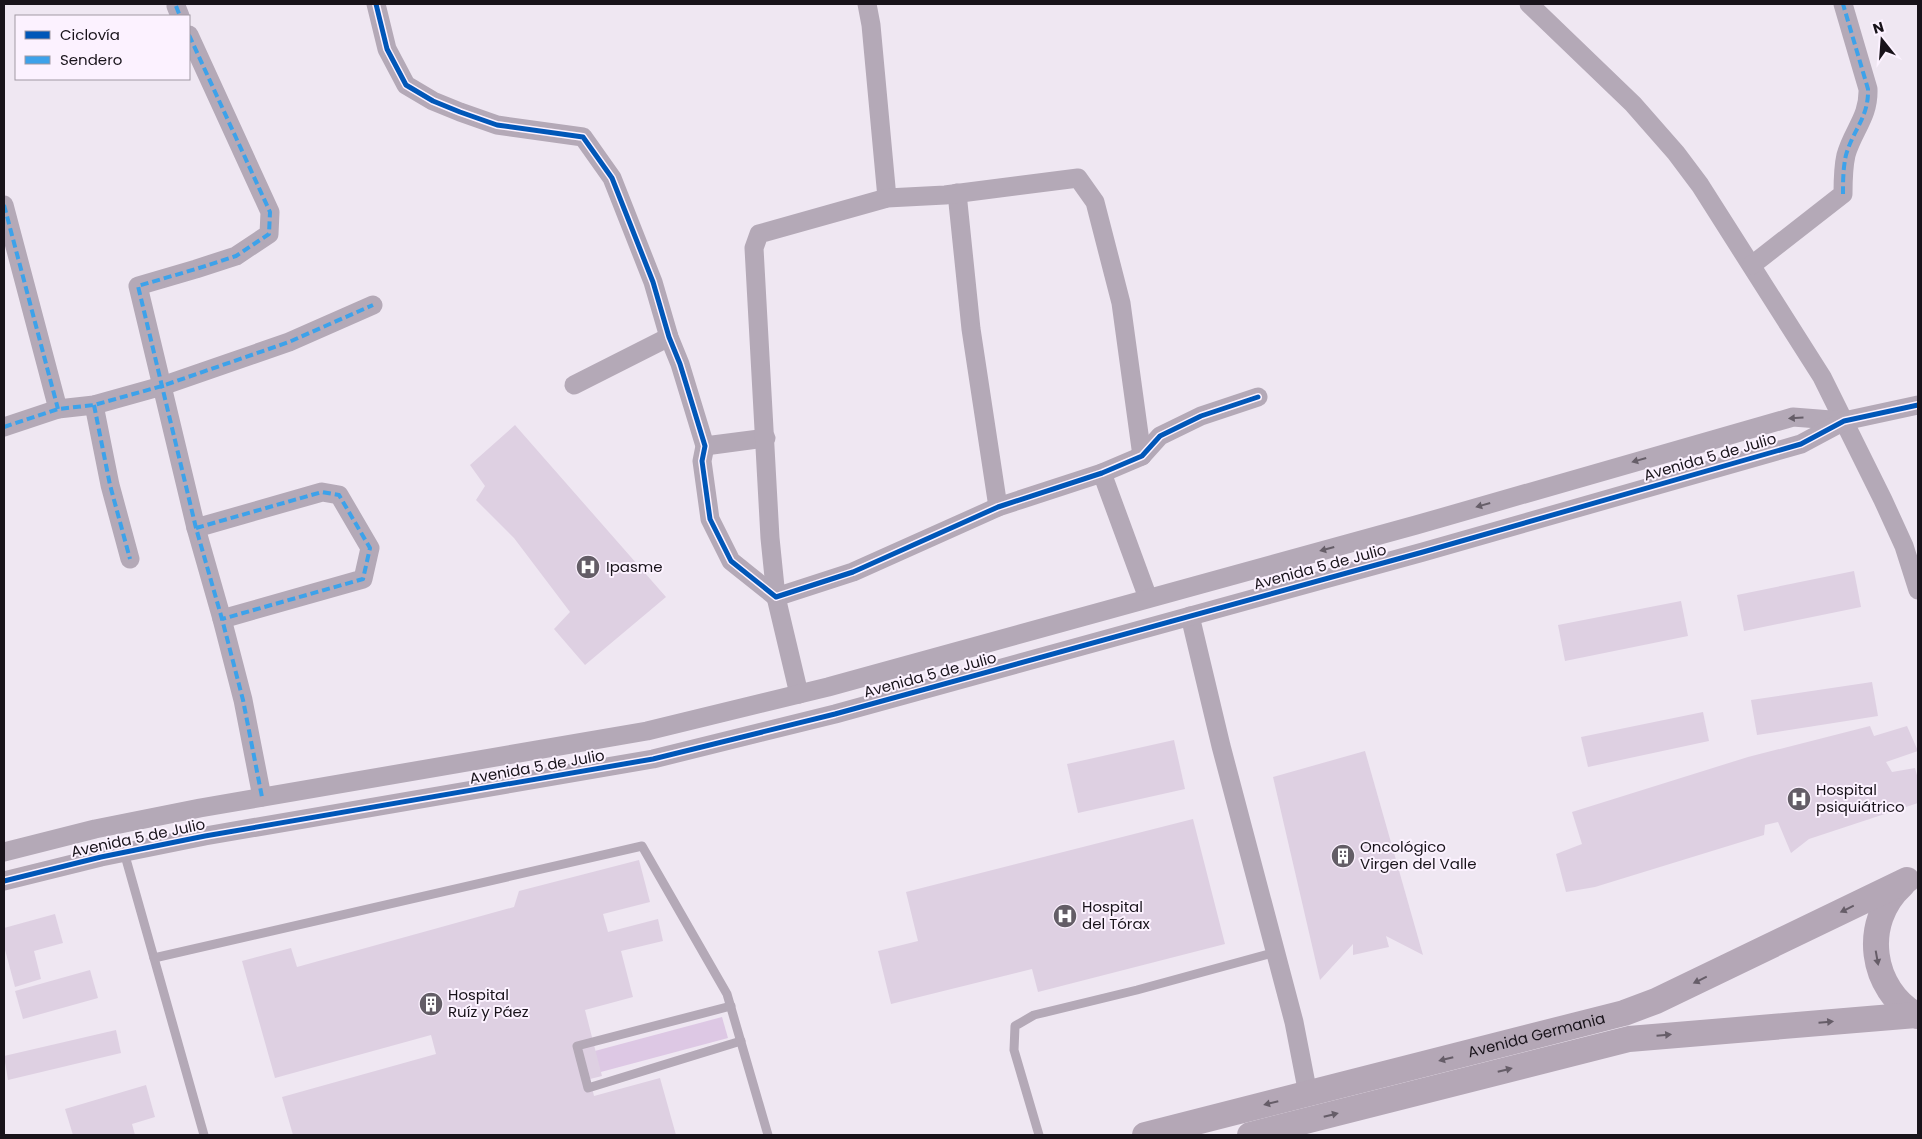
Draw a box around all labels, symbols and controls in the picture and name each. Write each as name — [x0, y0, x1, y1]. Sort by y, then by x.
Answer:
legend — [15, 15, 190, 80]
north arrow — [1857, 15, 1907, 65]
text: N — [1870, 16, 1886, 39]
text: Ciclovía — [60, 24, 120, 45]
text: Sendero — [60, 49, 122, 70]
one-way arrow — [1787, 414, 1803, 422]
street label: Avenida 5 de Julio — [1641, 428, 1779, 485]
one-way arrow — [1632, 457, 1647, 465]
one-way arrow — [1475, 501, 1491, 509]
street label: Avenida 5 de Julio — [1251, 539, 1389, 594]
one-way arrow — [1319, 545, 1334, 553]
hospital icon: Ipasme — [575, 554, 601, 580]
place label: Ipasme — [606, 556, 663, 577]
street label: Avenida 5 de Julio — [861, 647, 999, 702]
street label: Avenida 5 de Julio — [468, 744, 606, 789]
place label: Hospital psiquiátrico — [1816, 779, 1905, 817]
hospital icon: Hospital psiquiátrico — [1786, 786, 1812, 812]
street label: Avenida 5 de Julio — [69, 813, 207, 862]
place label: Oncológico Virgen del Valle — [1360, 836, 1477, 874]
building icon: Oncológico Virgen del Valle — [1330, 843, 1356, 869]
place label: Hospital del Tórax — [1082, 896, 1150, 934]
hospital icon: Hospital del Tórax — [1052, 903, 1078, 929]
one-way arrow — [1840, 905, 1854, 913]
one-way arrow — [1873, 950, 1881, 966]
one-way arrow — [1693, 976, 1707, 984]
place label: Hospital Ruíz y Páez — [448, 984, 529, 1022]
building icon: Hospital Ruíz y Páez — [418, 991, 444, 1017]
street label: Avenida Germania — [1465, 1007, 1607, 1062]
one-way arrow — [1818, 1018, 1834, 1026]
one-way arrow — [1656, 1031, 1672, 1039]
one-way arrow — [1438, 1055, 1453, 1063]
one-way arrow — [1498, 1066, 1513, 1074]
one-way arrow — [1264, 1099, 1279, 1107]
one-way arrow — [1323, 1110, 1338, 1118]

